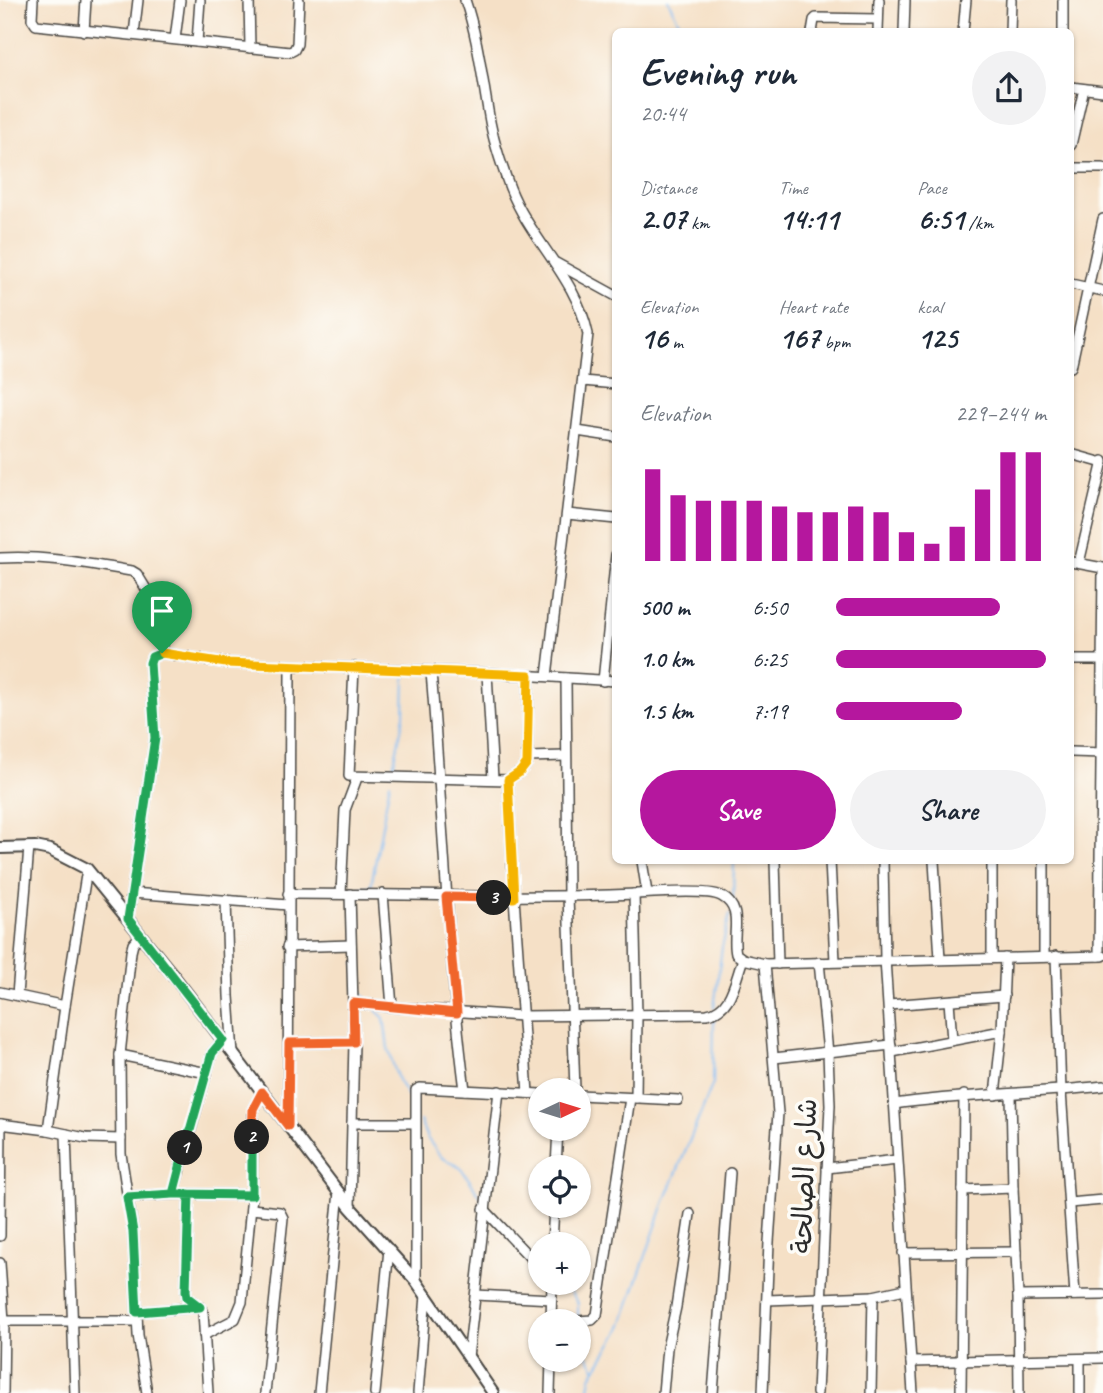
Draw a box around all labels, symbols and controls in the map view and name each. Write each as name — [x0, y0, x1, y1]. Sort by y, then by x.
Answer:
text: Evening run — [640, 49, 796, 96]
button: share — [972, 51, 1046, 125]
text: 20:44 — [640, 99, 686, 128]
text: Distance — [640, 176, 697, 200]
text: Time — [779, 176, 808, 200]
text: Pace — [917, 176, 947, 200]
text: 2.07 — [640, 200, 686, 238]
text: 14:11 — [779, 200, 839, 238]
text: 6:51 — [917, 200, 964, 238]
text: km — [686, 211, 710, 235]
text: /km — [964, 211, 993, 235]
text: Elevation — [640, 295, 698, 319]
text: Heart rate — [779, 295, 848, 319]
text: kcal — [917, 295, 942, 319]
text: 16 — [640, 319, 668, 357]
text: 167 — [779, 319, 820, 357]
text: 125 — [917, 319, 957, 357]
text: m — [668, 330, 683, 354]
text: bpm — [820, 330, 850, 354]
text: Elevation — [640, 399, 711, 428]
text: 229–244 m — [955, 399, 1046, 428]
pin — [132, 581, 192, 653]
icon: arrive — [143, 592, 181, 630]
text: 500 m — [640, 593, 689, 622]
text: 6:50 — [752, 593, 788, 622]
text: 1.0 km — [640, 645, 694, 674]
text: 6:25 — [752, 645, 788, 674]
text: 1.5 km — [640, 697, 693, 726]
text: 7:19 — [752, 697, 788, 726]
button: Save — [640, 770, 836, 850]
button: Share — [850, 770, 1046, 850]
pin: 3 — [476, 880, 512, 916]
text: 3 — [489, 885, 498, 909]
north arrow — [528, 1078, 592, 1141]
map controls — [528, 1078, 591, 1372]
street label: شارع الصالحة — [784, 1098, 826, 1254]
pin: 2 — [234, 1120, 270, 1154]
text: 2 — [247, 1124, 256, 1148]
pin: 1 — [168, 1130, 202, 1166]
text: 1 — [180, 1135, 189, 1159]
button: locate — [528, 1155, 591, 1218]
button: + — [528, 1232, 591, 1295]
button: − — [528, 1309, 591, 1372]

